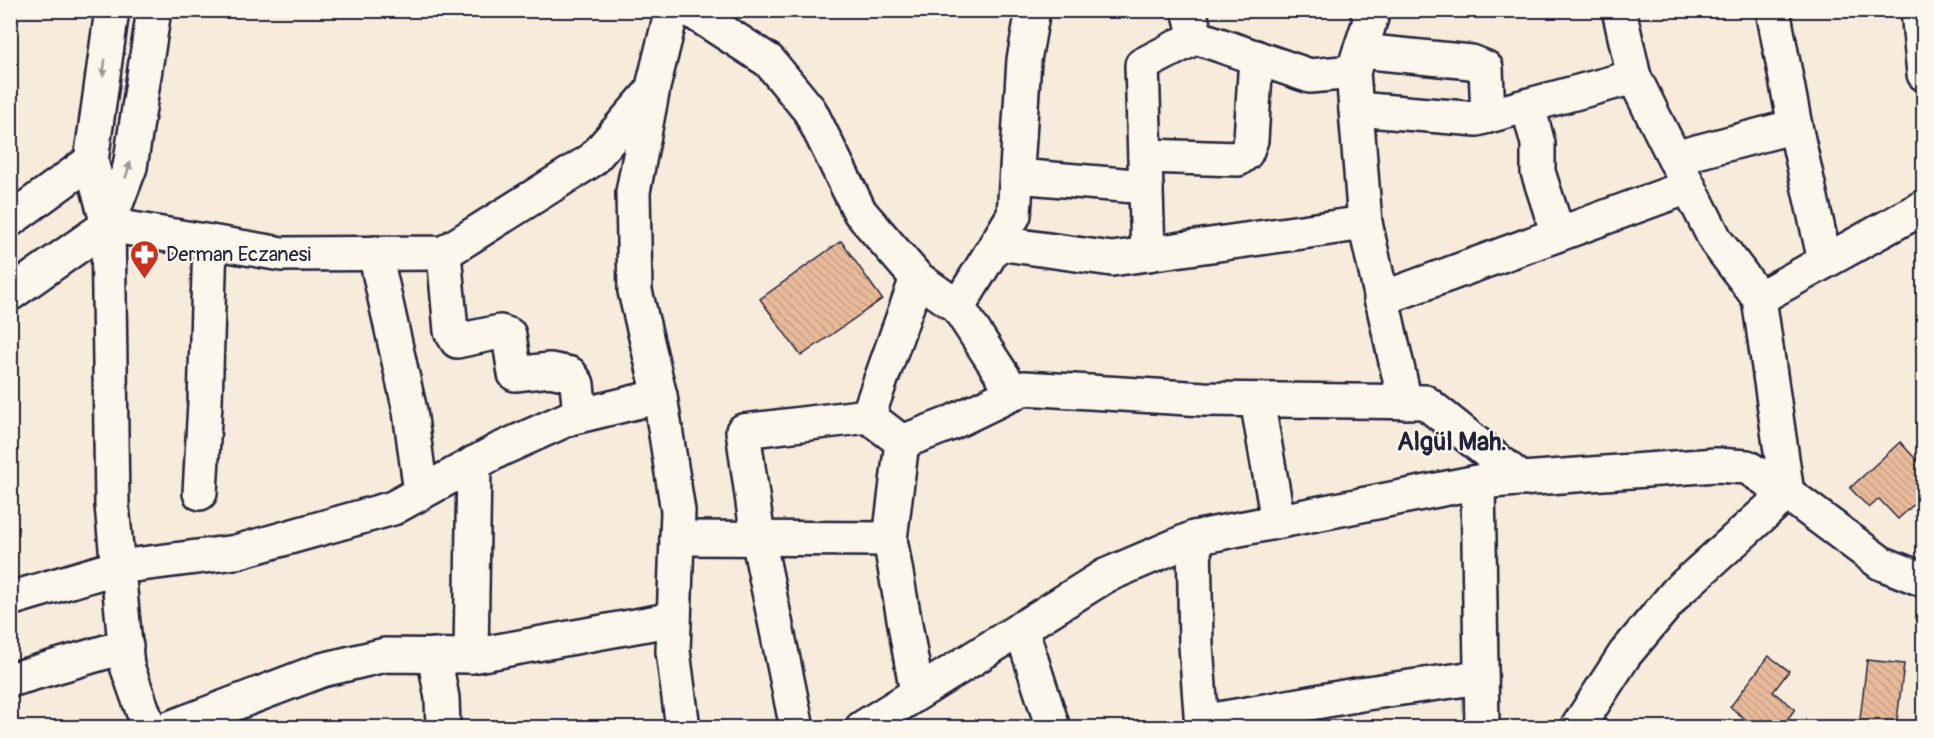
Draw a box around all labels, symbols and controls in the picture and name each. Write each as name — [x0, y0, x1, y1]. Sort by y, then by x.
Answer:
one-way arrow — [100, 59, 109, 78]
one-way arrow — [124, 161, 133, 179]
pharmacy icon: Derman Eczanesi — [129, 238, 161, 280]
place label: Derman Eczanesi — [166, 242, 311, 267]
district label: Algül Mah. — [1397, 426, 1507, 458]

